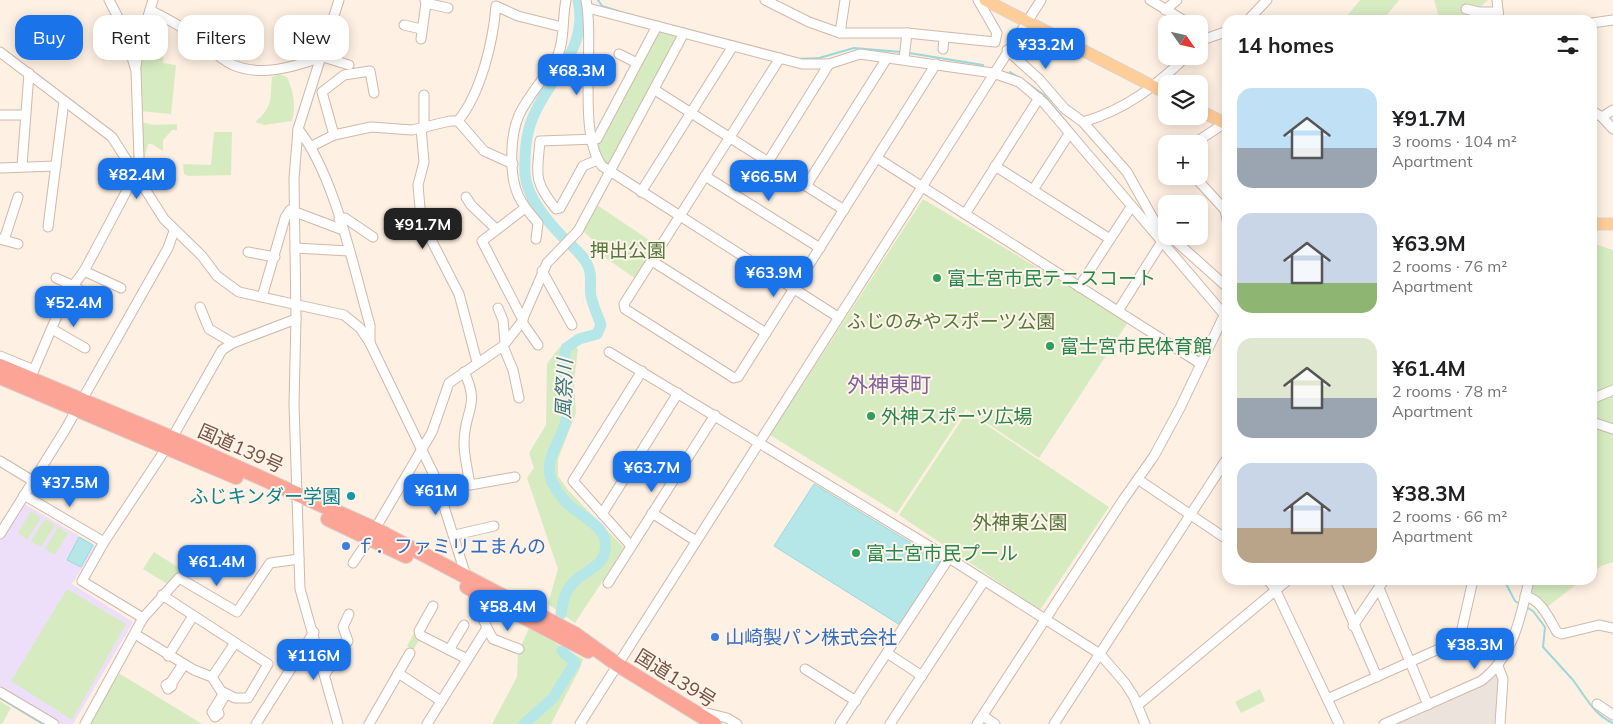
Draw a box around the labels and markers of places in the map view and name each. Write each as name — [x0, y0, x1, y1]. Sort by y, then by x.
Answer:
pin: ¥33.2M — [1005, 28, 1087, 70]
pin: ¥68.3M — [536, 54, 618, 96]
pin: ¥82.4M — [96, 158, 178, 200]
pin: ¥66.5M — [728, 160, 810, 202]
pin: ¥91.7M — [382, 208, 464, 250]
pin: ¥63.9M — [733, 256, 815, 298]
place label: 富士宮市民テニスコート — [947, 266, 1156, 290]
marker: 富士宮市民テニスコート — [931, 272, 943, 284]
pin: ¥52.4M — [33, 286, 115, 328]
place label: 富士宮市民体育館 — [1060, 334, 1212, 358]
marker: 富士宮市民体育館 — [1044, 340, 1056, 352]
place label: 外神スポーツ広場 — [881, 404, 1033, 428]
marker: 外神スポーツ広場 — [865, 410, 877, 422]
pin: ¥63.7M — [611, 450, 693, 493]
pin: ¥37.5M — [29, 466, 111, 508]
pin: ¥61M — [406, 474, 466, 516]
place label: ふじキンダー学園 — [190, 484, 341, 508]
marker: ふじキンダー学園 — [345, 490, 357, 502]
place label: ｆ．ファミリエまんの — [356, 534, 546, 558]
marker: ｆ．ファミリエまんの — [340, 540, 352, 552]
place label: 富士宮市民プール — [866, 541, 1018, 565]
pin: ¥61.4M — [176, 544, 258, 587]
marker: 富士宮市民プール — [850, 547, 862, 559]
pin: ¥58.4M — [467, 590, 549, 632]
place label: 山崎製パン株式会社 — [725, 625, 897, 649]
pin: ¥38.3M — [1434, 628, 1516, 670]
marker: 山崎製パン株式会社 — [709, 631, 721, 643]
pin: ¥116M — [279, 638, 349, 681]

